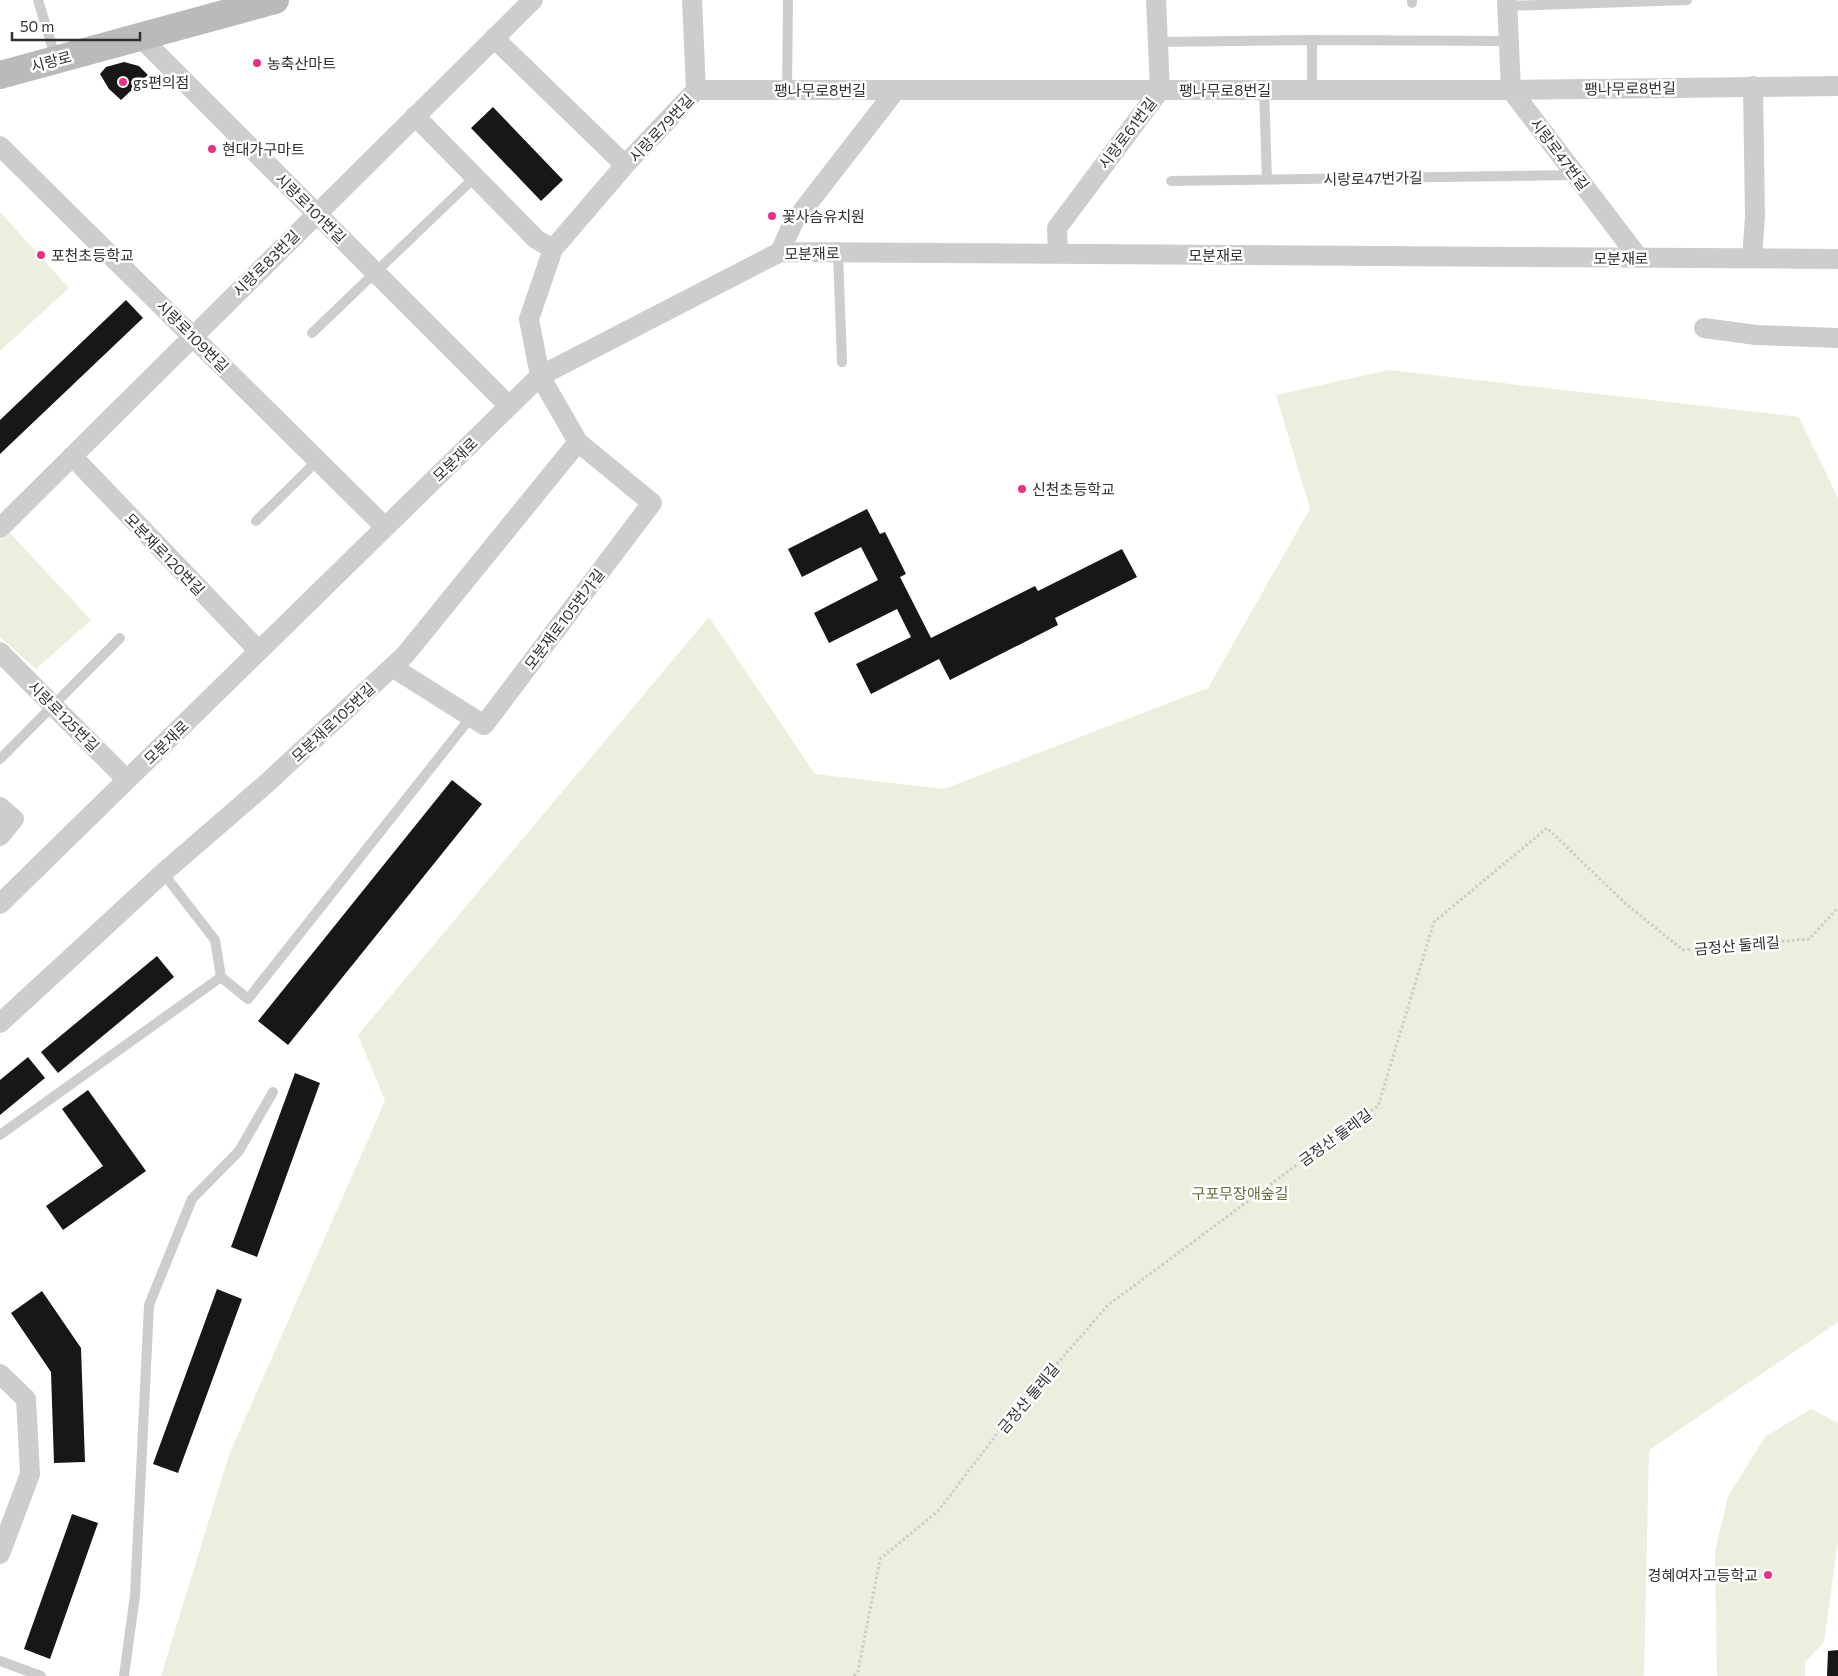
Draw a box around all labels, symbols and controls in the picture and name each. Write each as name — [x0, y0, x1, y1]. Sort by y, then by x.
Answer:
scale bar — [12, 10, 140, 42]
text: 50 m — [20, 17, 54, 35]
street label: 시랑로 — [29, 47, 73, 75]
place label: 농축산마트 — [267, 54, 336, 72]
marker: 농축산마트 — [251, 57, 263, 69]
place label: gs편의점 — [133, 73, 189, 91]
marker: gs편의점 — [117, 76, 129, 88]
street label: 팽나무로8번길 — [1584, 78, 1676, 98]
street label: 팽나무로8번길 — [774, 81, 866, 99]
street label: 팽나무로8번길 — [1179, 81, 1271, 99]
street label: 시랑로79번길 — [625, 90, 697, 166]
street label: 시랑로61번길 — [1094, 94, 1160, 172]
street label: 시랑로47번길 — [1527, 114, 1593, 194]
place label: 현대가구마트 — [222, 140, 305, 158]
marker: 현대가구마트 — [206, 143, 218, 155]
street label: 시랑로47번가길 — [1323, 168, 1423, 188]
street label: 시랑로101번길 — [272, 169, 350, 247]
place label: 꽃사슴유치원 — [782, 207, 865, 225]
marker: 꽃사슴유치원 — [766, 210, 778, 222]
street label: 시랑로83번길 — [229, 226, 303, 300]
street label: 모분재로 — [784, 244, 840, 262]
place label: 포천초등학교 — [51, 246, 134, 264]
street label: 모분재로 — [1188, 246, 1244, 264]
marker: 포천초등학교 — [35, 249, 47, 261]
street label: 모분재로 — [1593, 249, 1649, 267]
street label: 시랑로109번길 — [153, 296, 233, 376]
street label: 모분재로 — [429, 433, 481, 485]
place label: 신천초등학교 — [1032, 480, 1115, 498]
marker: 신천초등학교 — [1016, 483, 1028, 495]
street label: 모분재로120번길 — [121, 509, 209, 599]
street label: 모분재로105번가길 — [520, 565, 608, 673]
street label: 시랑로125번길 — [25, 677, 103, 755]
street label: 모분재로105번길 — [288, 679, 378, 765]
street label: 모분재로 — [140, 716, 192, 768]
street label: 금정산 둘레길 — [1694, 932, 1780, 958]
street label: 금정산 둘레길 — [1295, 1105, 1375, 1169]
park label: 구포무장애숲길 — [1192, 1184, 1288, 1202]
street label: 금정산 둘레길 — [994, 1359, 1062, 1437]
place label: 경혜여자고등학교 — [1648, 1566, 1758, 1584]
marker: 경혜여자고등학교 — [1762, 1569, 1774, 1581]

